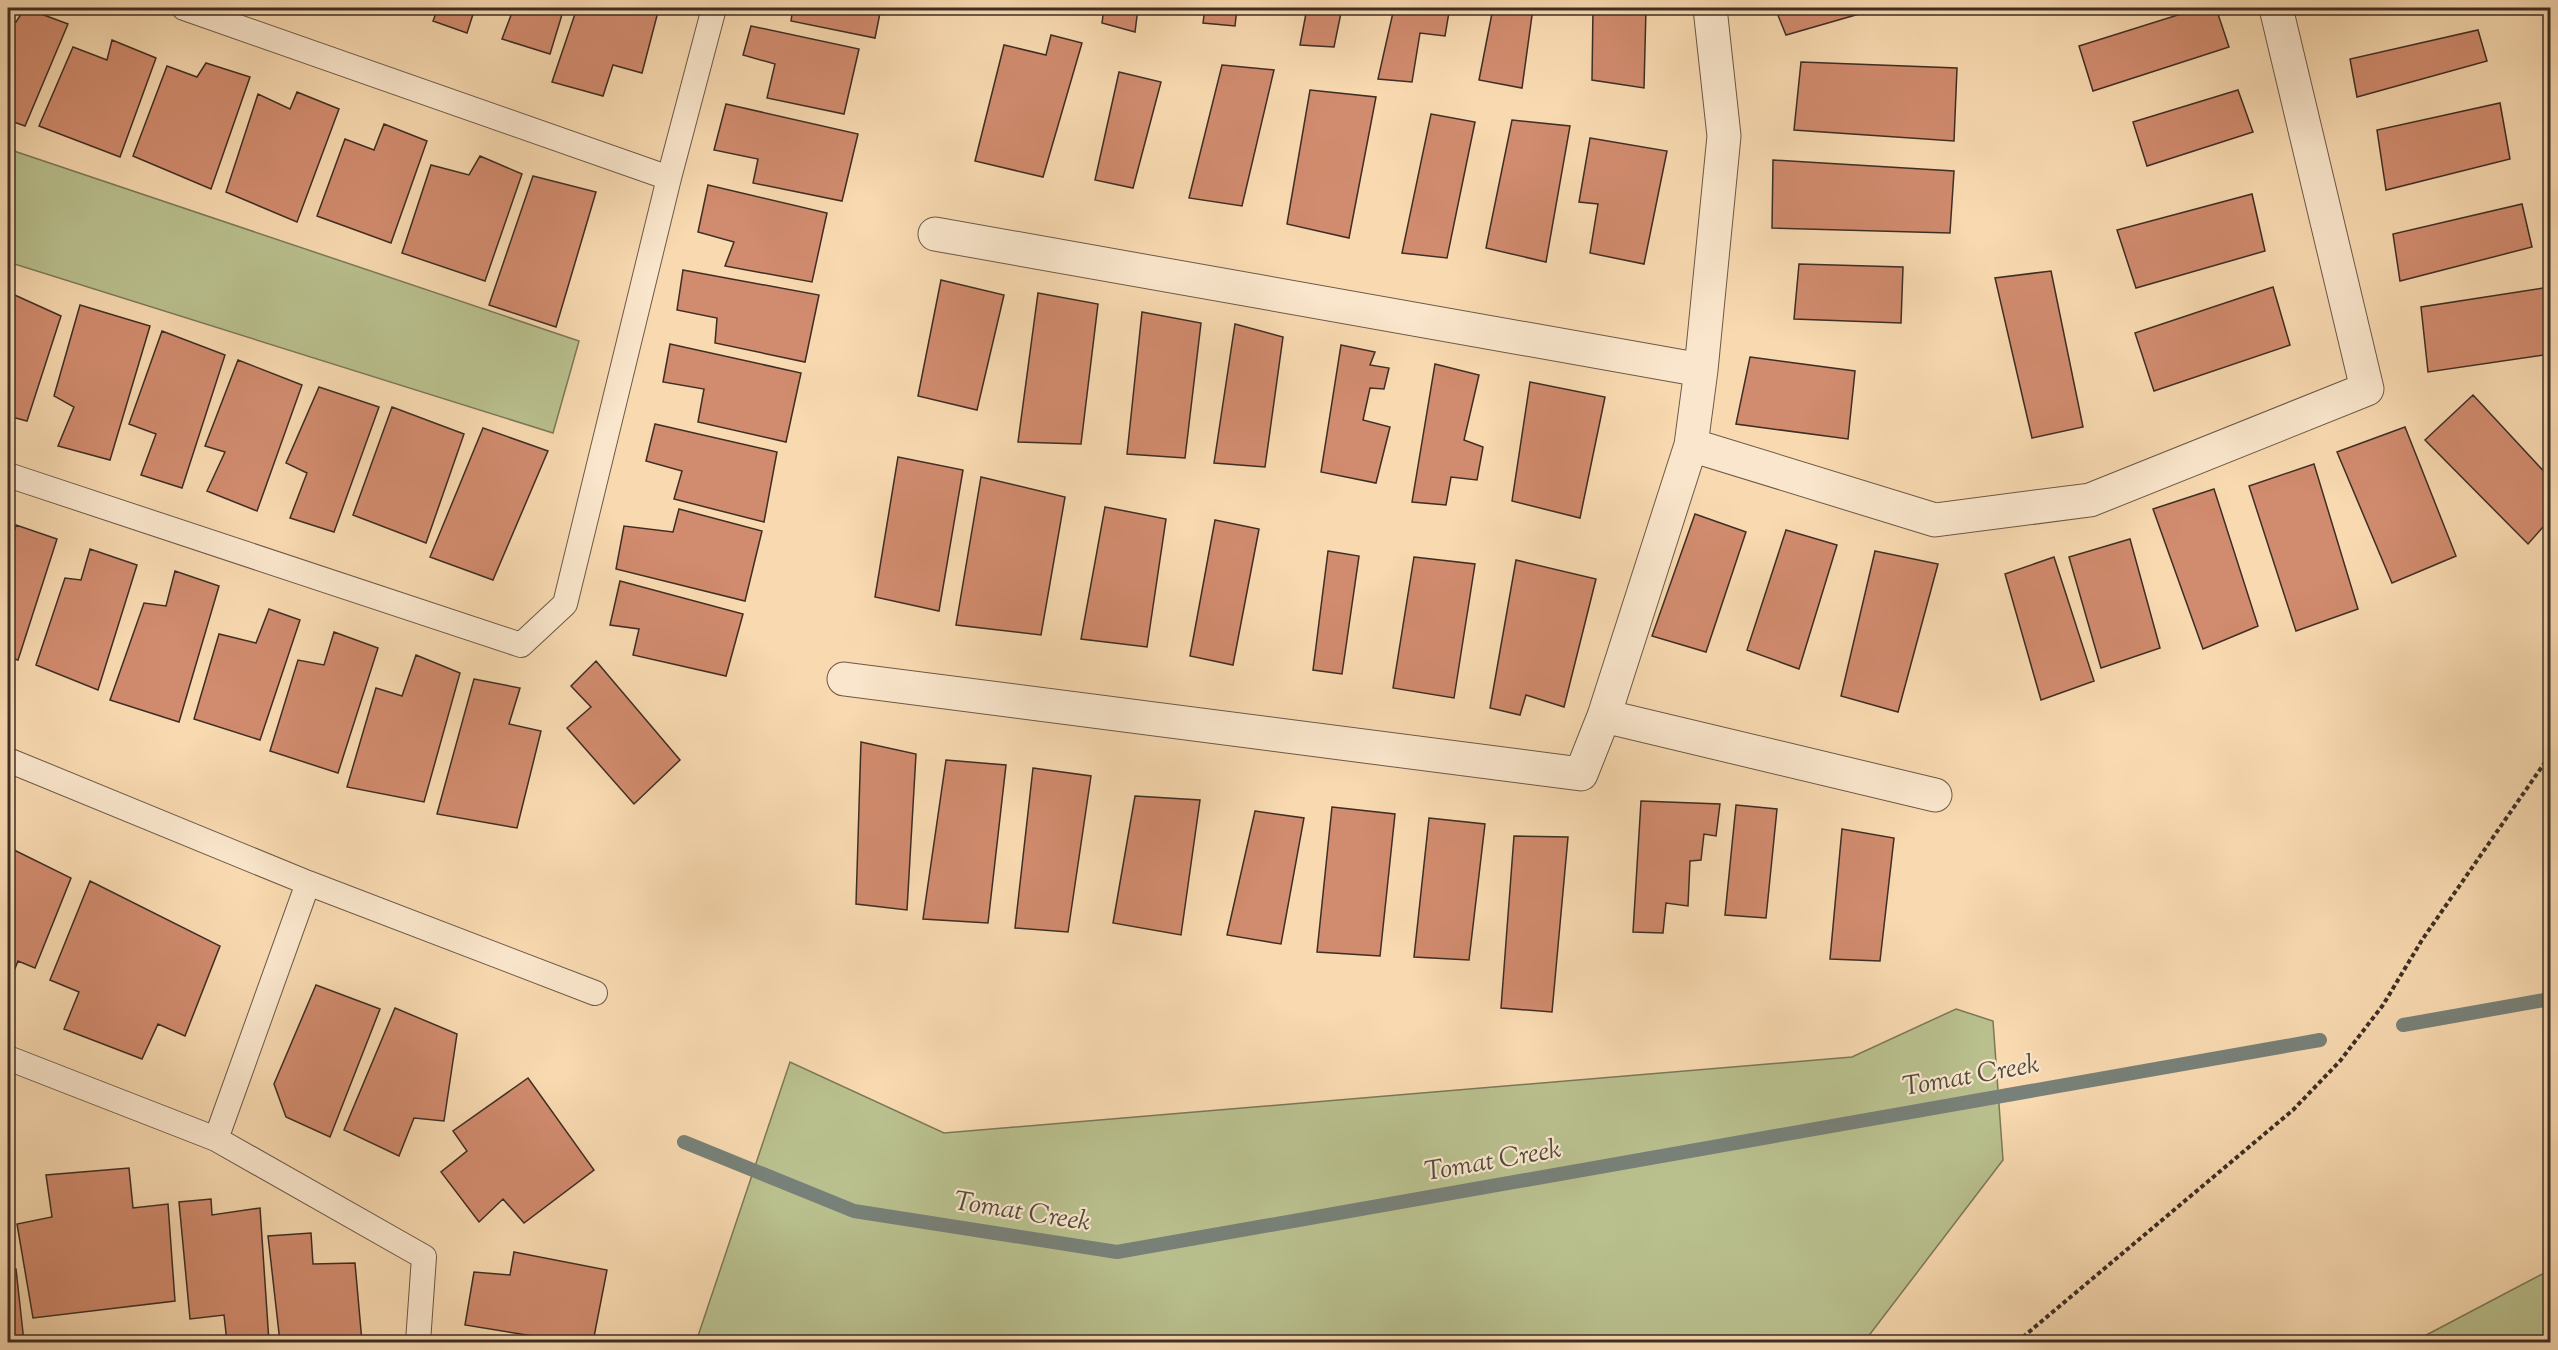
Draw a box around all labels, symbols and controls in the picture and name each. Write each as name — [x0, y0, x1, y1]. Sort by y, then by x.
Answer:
water label: Tomat Creek — [1900, 1046, 2042, 1108]
water label: Tomat Creek — [1422, 1131, 1564, 1193]
water label: Tomat Creek — [951, 1183, 1093, 1243]

